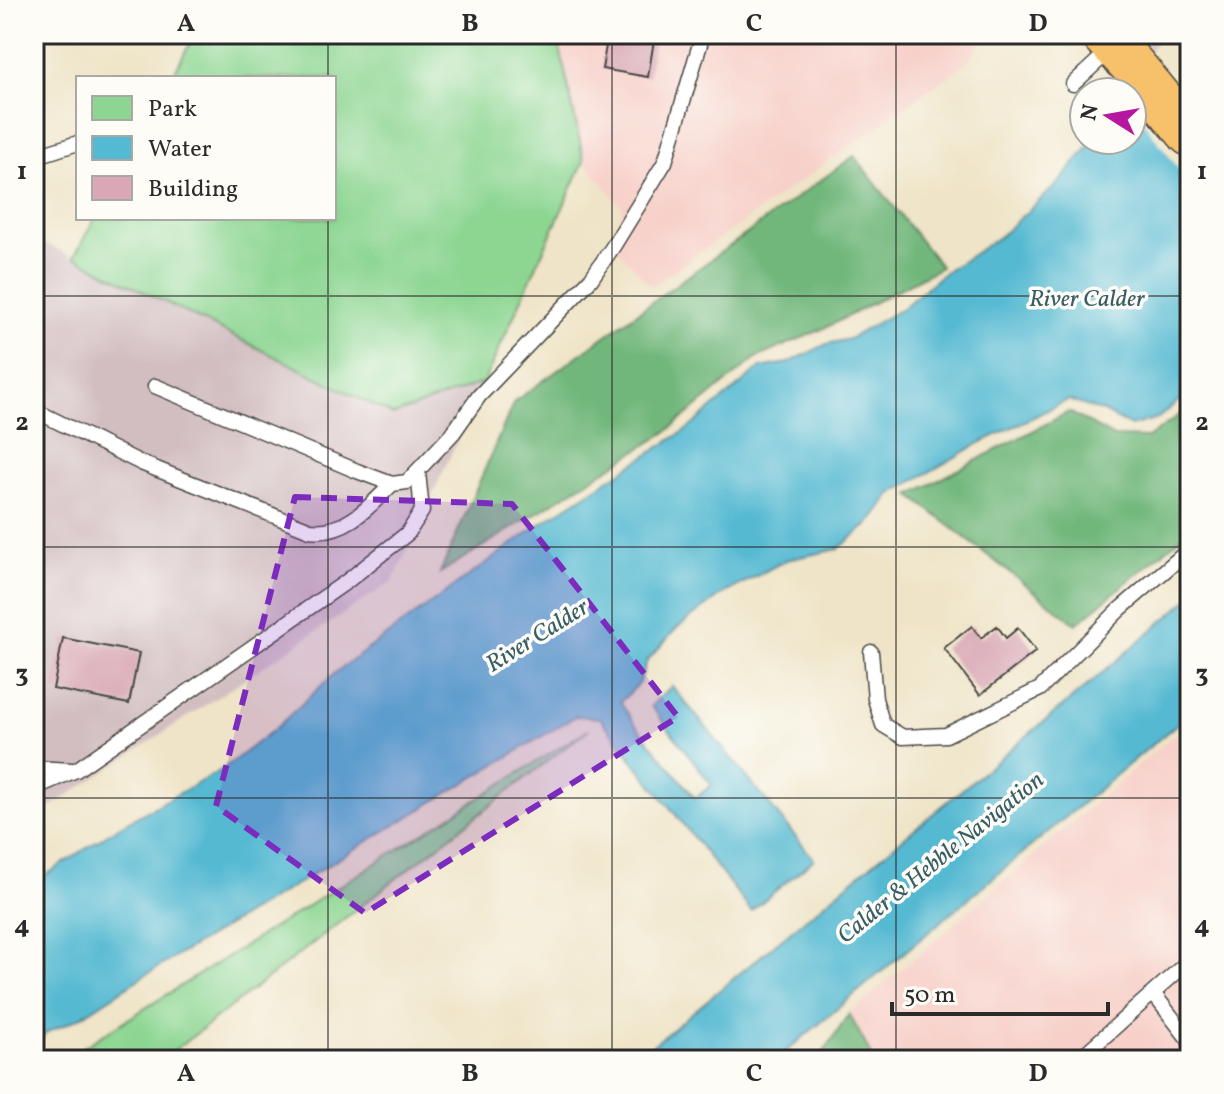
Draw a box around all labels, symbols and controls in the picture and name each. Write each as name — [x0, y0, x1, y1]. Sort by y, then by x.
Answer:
text: A — [177, 6, 196, 42]
text: B — [461, 6, 479, 42]
text: C — [746, 6, 762, 42]
text: D — [1028, 6, 1048, 42]
legend — [76, 76, 336, 220]
north arrow — [1068, 76, 1148, 156]
text: Park — [148, 93, 197, 127]
text: N — [1074, 102, 1108, 123]
text: Water — [148, 133, 212, 167]
text: 1 — [17, 154, 27, 190]
text: 1 — [1197, 154, 1207, 190]
text: Building — [148, 173, 238, 207]
water label: River Calder — [1029, 283, 1146, 317]
text: 2 — [15, 405, 29, 441]
text: 2 — [1195, 405, 1209, 441]
water label: River Calder — [480, 591, 597, 682]
text: 3 — [15, 657, 29, 693]
text: 3 — [1195, 657, 1209, 693]
water label: Calder & Hebble Navigation — [831, 764, 1052, 953]
text: 4 — [14, 908, 30, 944]
text: 4 — [1194, 908, 1210, 944]
scale bar — [892, 966, 1108, 1016]
text: 50 m — [904, 979, 956, 1013]
text: A — [177, 1056, 196, 1092]
text: B — [461, 1056, 479, 1092]
text: C — [746, 1056, 762, 1092]
text: D — [1028, 1056, 1048, 1092]

